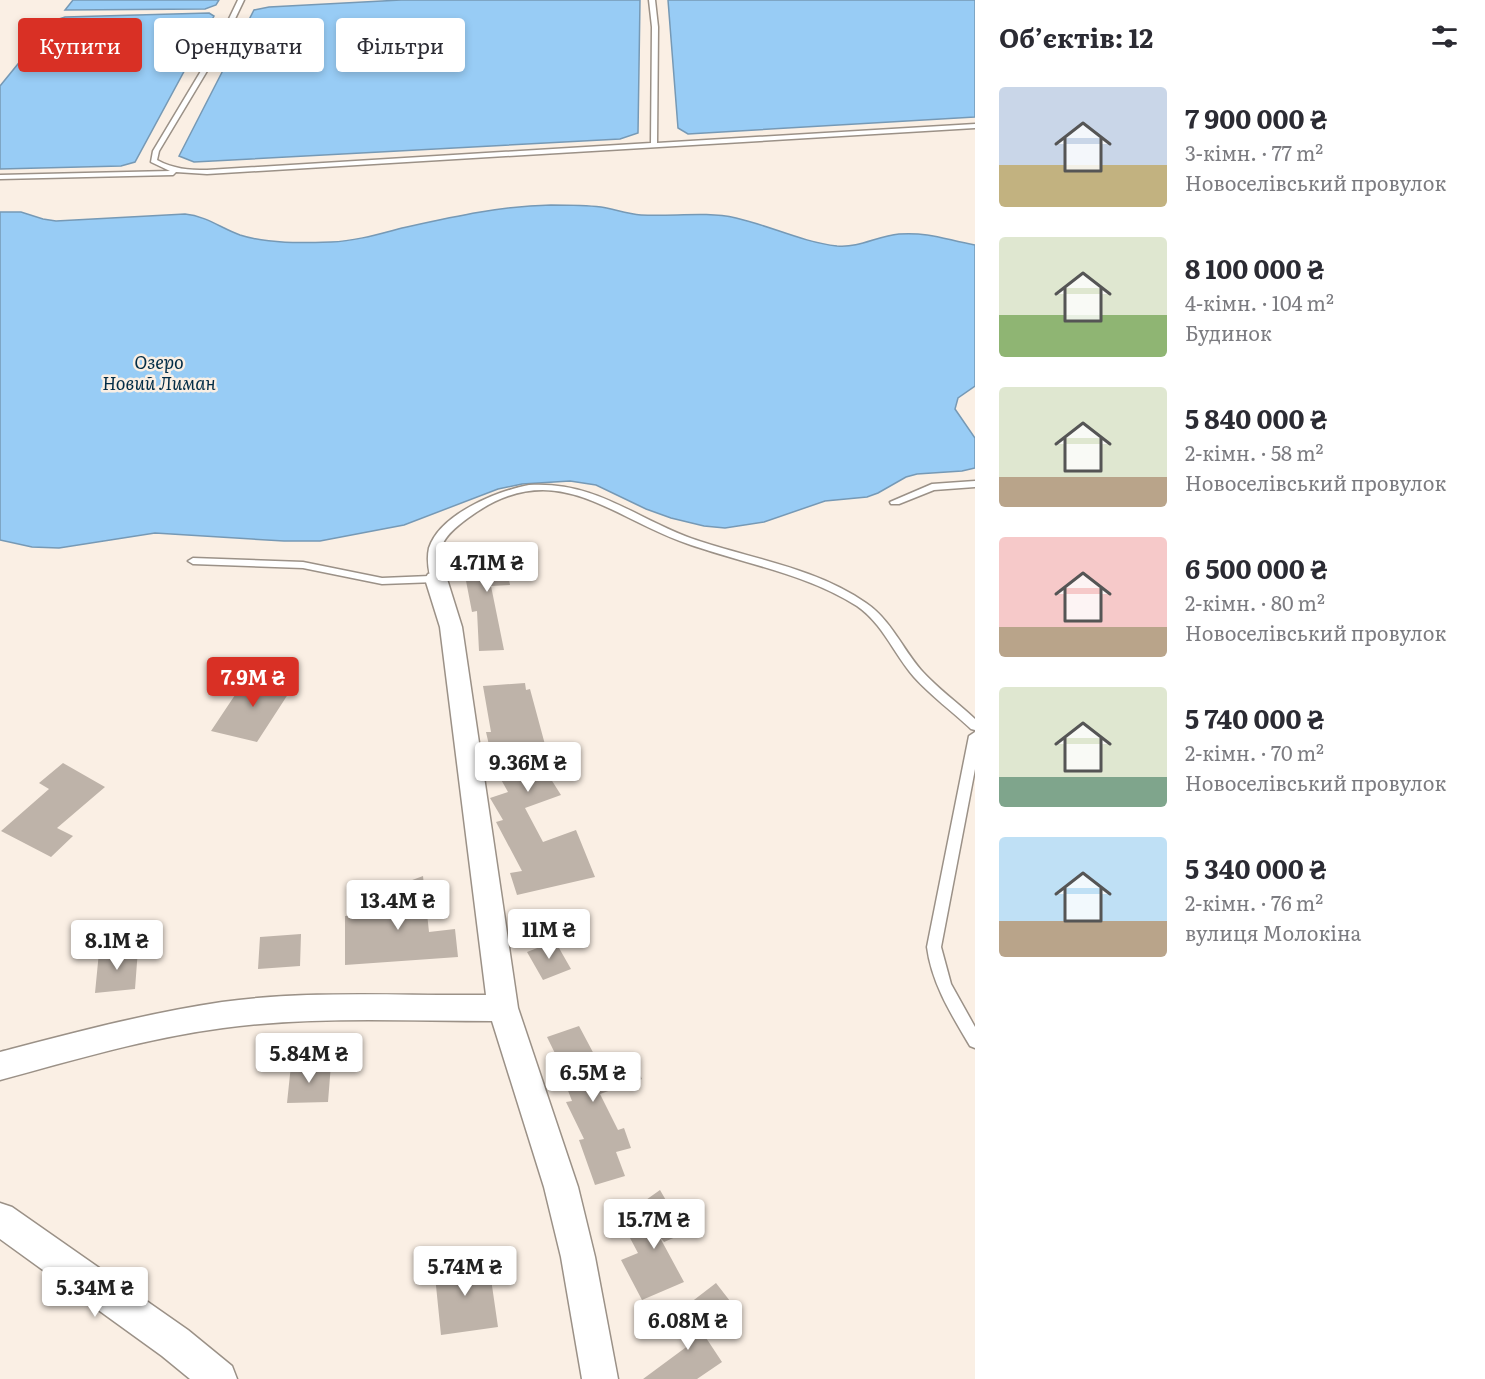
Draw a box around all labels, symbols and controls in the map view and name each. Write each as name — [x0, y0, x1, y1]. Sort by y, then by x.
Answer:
text: Об’єктів: 12 — [999, 17, 1153, 56]
chip: Купити — [18, 18, 142, 72]
chip: Орендувати — [154, 18, 324, 72]
chip: Фільтри — [336, 18, 465, 72]
icon: filters — [1428, 20, 1461, 53]
text: 7 900 000 ₴ — [1185, 98, 1328, 137]
icon: home — [1047, 111, 1119, 183]
text: 3-кімн. · 77 m² — [1185, 137, 1323, 167]
text: Новоселівський провулок — [1185, 167, 1446, 197]
text: 8 100 000 ₴ — [1185, 248, 1325, 287]
icon: home — [1047, 261, 1119, 333]
text: 4-кімн. · 104 m² — [1185, 287, 1334, 317]
text: Будинок — [1185, 317, 1272, 347]
water label: Озеро Новий Лиман — [102, 348, 216, 396]
text: 5 840 000 ₴ — [1185, 398, 1328, 437]
icon: home — [1047, 411, 1119, 483]
text: 2-кімн. · 58 m² — [1185, 437, 1323, 467]
text: Новоселівський провулок — [1185, 467, 1446, 497]
pin: 4.71M ₴ — [432, 542, 542, 593]
text: 4.71M ₴ — [450, 546, 524, 576]
text: 6 500 000 ₴ — [1185, 548, 1328, 587]
icon: home — [1047, 561, 1119, 633]
text: 2-кімн. · 80 m² — [1185, 587, 1325, 617]
text: Новоселівський провулок — [1185, 617, 1446, 647]
pin: 7.9M ₴ — [204, 657, 302, 708]
text: 7.9M ₴ — [221, 661, 285, 691]
text: 5 740 000 ₴ — [1185, 698, 1325, 737]
icon: home — [1047, 711, 1119, 783]
text: 2-кімн. · 70 m² — [1185, 737, 1324, 767]
pin: 9.36M ₴ — [473, 742, 583, 793]
text: 9.36M ₴ — [489, 746, 567, 776]
text: Новоселівський провулок — [1185, 767, 1446, 797]
text: 5 340 000 ₴ — [1185, 848, 1327, 887]
icon: home — [1047, 861, 1119, 933]
pin: 13.4M ₴ — [343, 880, 453, 931]
text: 13.4M ₴ — [361, 884, 435, 914]
text: 2-кімн. · 76 m² — [1185, 887, 1323, 917]
pin: 11M ₴ — [507, 909, 591, 960]
text: 11M ₴ — [522, 913, 576, 943]
text: вулиця Молокіна — [1185, 917, 1361, 947]
pin: 8.1M ₴ — [68, 920, 166, 971]
text: 8.1M ₴ — [85, 924, 149, 954]
pin: 5.84M ₴ — [254, 1033, 364, 1084]
text: 5.84M ₴ — [270, 1037, 348, 1067]
pin: 6.5M ₴ — [544, 1052, 642, 1103]
text: 6.5M ₴ — [560, 1056, 626, 1086]
pin: 15.7M ₴ — [599, 1199, 709, 1250]
text: 15.7M ₴ — [618, 1203, 690, 1233]
pin: 5.74M ₴ — [410, 1246, 520, 1297]
text: 5.74M ₴ — [428, 1250, 502, 1280]
pin: 5.34M ₴ — [40, 1267, 150, 1318]
text: 5.34M ₴ — [56, 1271, 134, 1301]
pin: 6.08M ₴ — [633, 1300, 743, 1351]
text: 6.08M ₴ — [648, 1304, 728, 1334]

